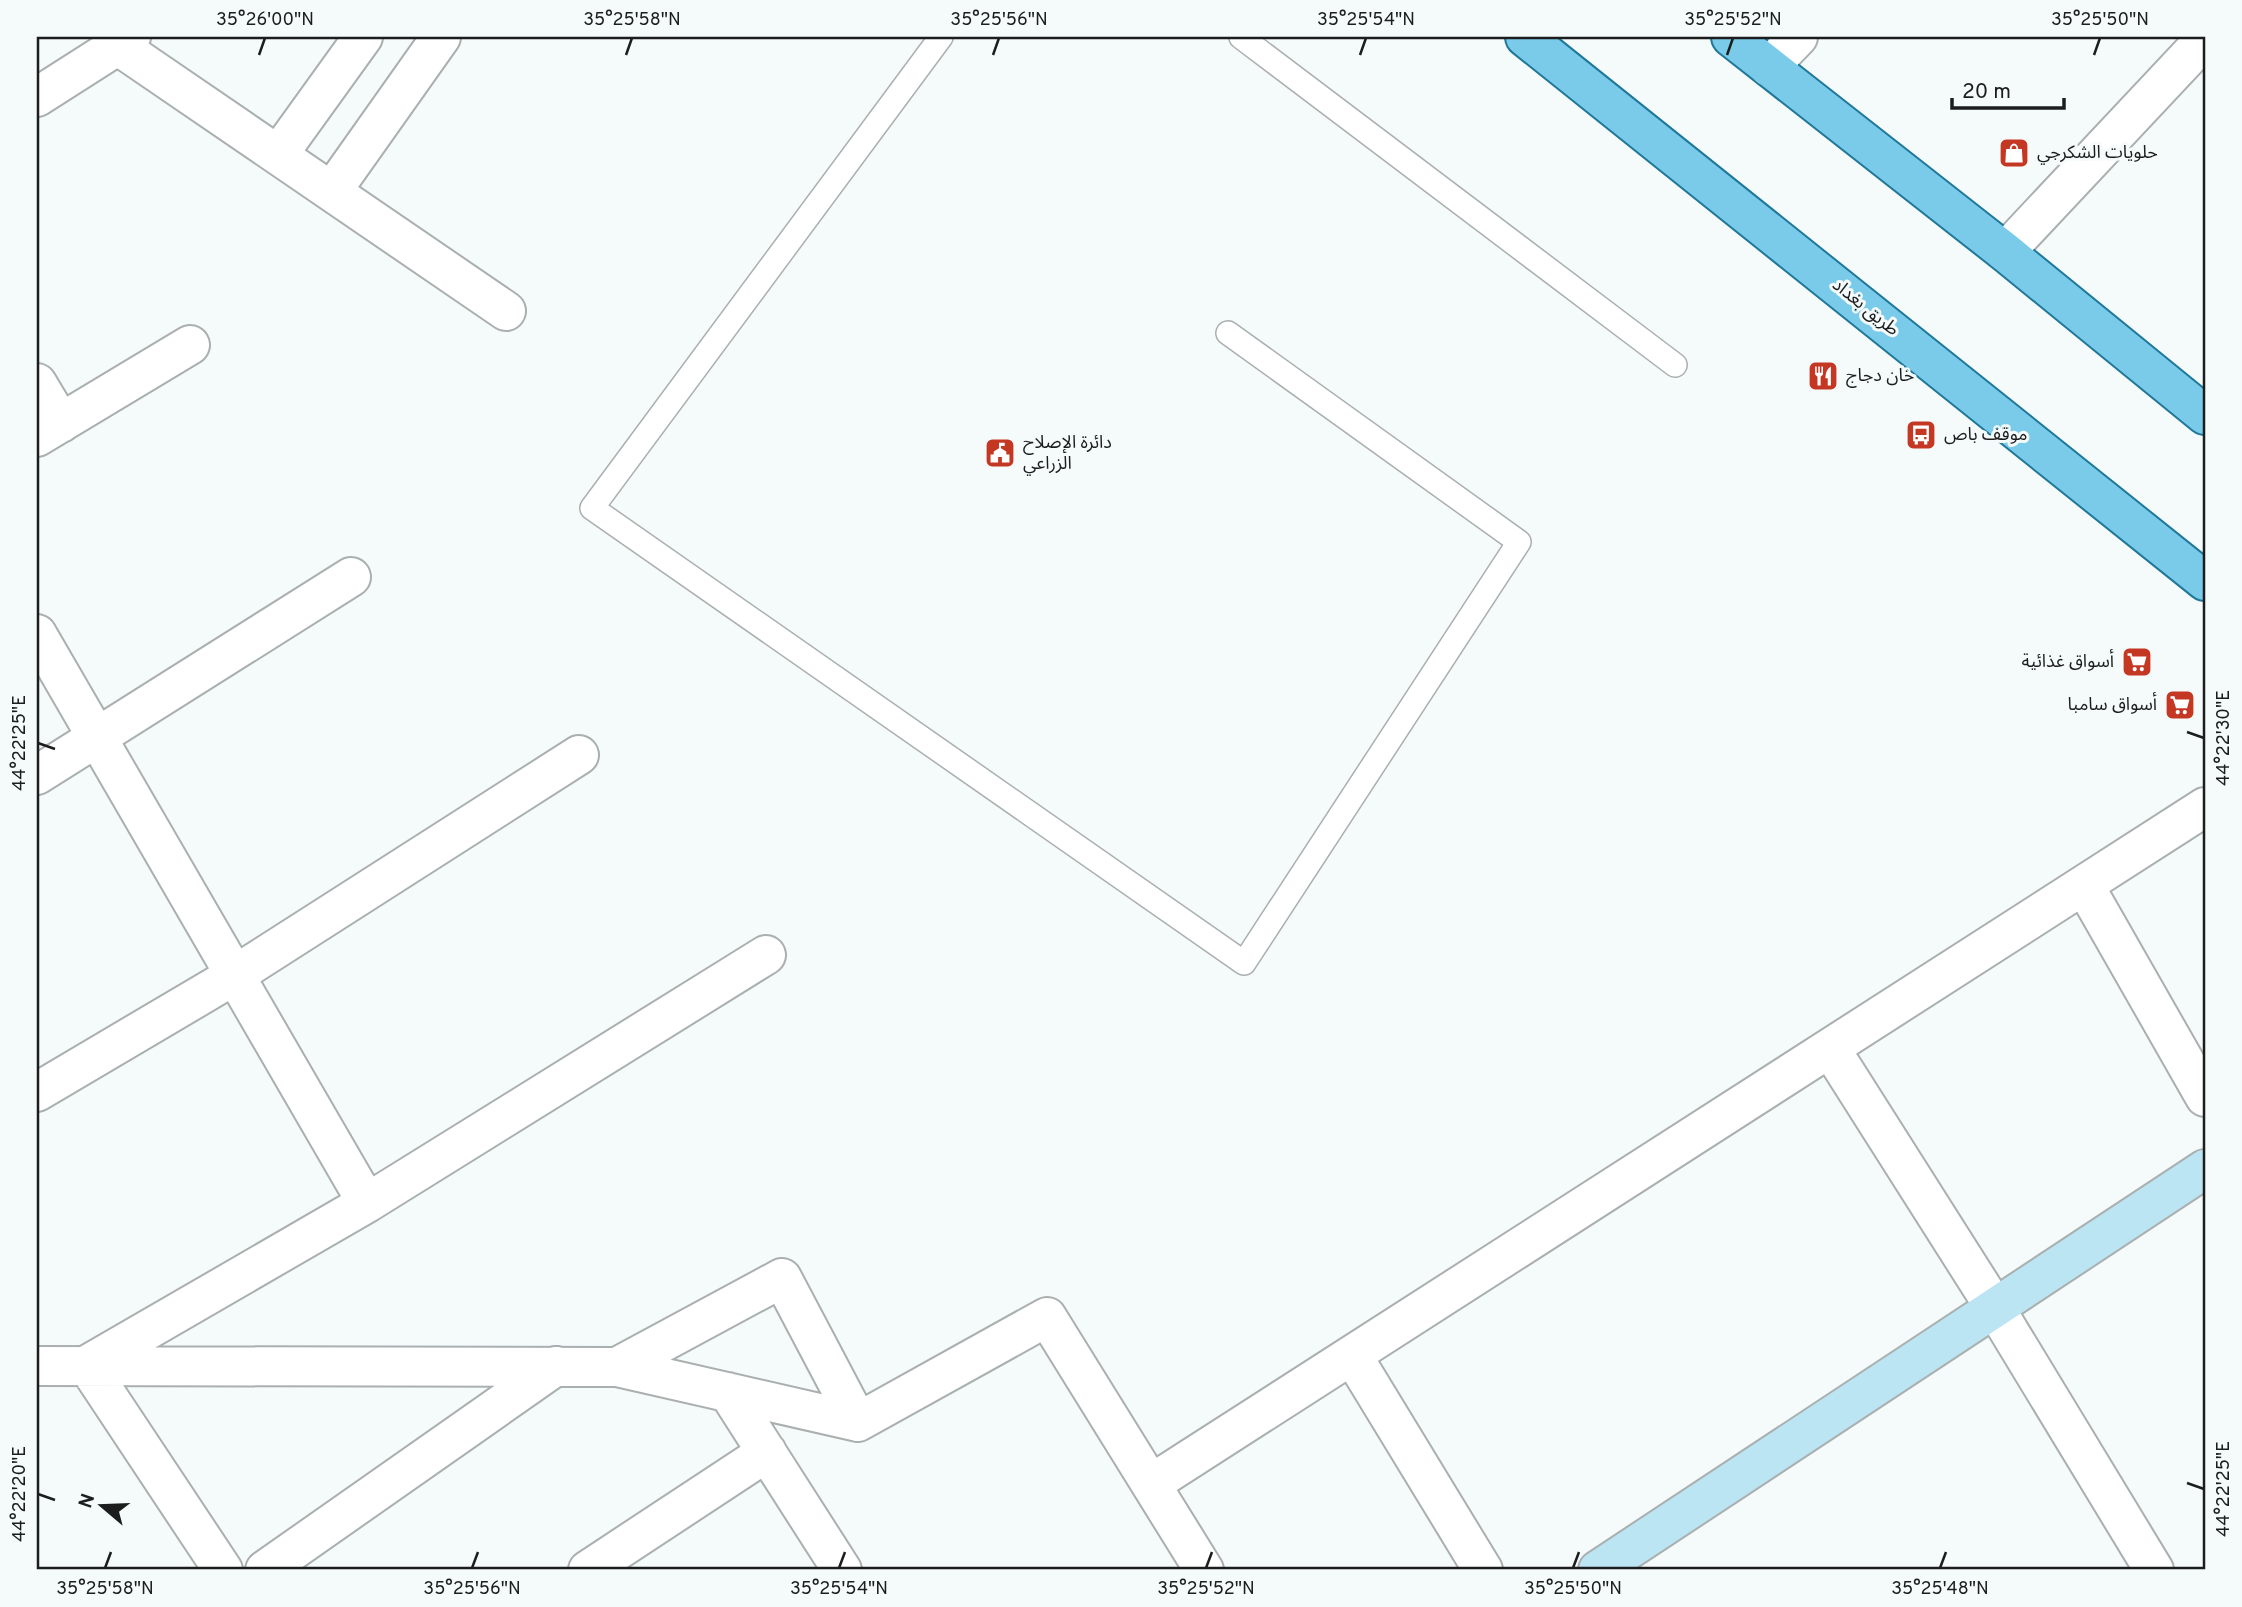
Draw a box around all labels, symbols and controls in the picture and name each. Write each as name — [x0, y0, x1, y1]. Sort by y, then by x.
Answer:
text: 35°26'00"N — [216, 9, 314, 32]
text: 35°25'58"N — [583, 9, 681, 32]
text: 35°25'56"N — [950, 9, 1048, 32]
text: 35°25'54"N — [1317, 9, 1415, 32]
text: 35°25'52"N — [1684, 9, 1782, 32]
text: 35°25'50"N — [2051, 9, 2149, 32]
scale bar — [1952, 66, 2064, 110]
text: 20 m — [1962, 79, 2011, 106]
shop icon: حلويات الشكرجي — [1997, 136, 2031, 170]
place label: حلويات الشكرجي — [2037, 142, 2158, 165]
street label: طريق بغداد — [1827, 274, 1903, 342]
restaurant icon: خان دجاج — [1806, 359, 1840, 393]
place label: خان دجاج — [1846, 365, 1914, 388]
bus stop icon: موقف باص — [1904, 418, 1938, 452]
place label: موقف باص — [1944, 424, 2028, 447]
place label: دائرة الإصلاح الزراعي — [1023, 432, 1112, 476]
public building icon: دائرة الإصلاح الزراعي — [983, 436, 1017, 470]
supermarket icon: أسواق غذائية — [2120, 645, 2154, 679]
place label: أسواق غذائية — [2021, 649, 2114, 674]
supermarket icon: أسواق سامبا — [2163, 688, 2197, 722]
text: 44°22'30"E — [2213, 690, 2236, 786]
place label: أسواق سامبا — [2068, 692, 2157, 717]
text: 44°22'25"E — [9, 695, 32, 791]
text: 44°22'25"E — [2213, 1441, 2236, 1537]
text: 44°22'20"E — [9, 1446, 32, 1542]
north arrow — [66, 1470, 136, 1540]
text: N — [74, 1491, 101, 1511]
text: 35°25'58"N — [56, 1578, 154, 1601]
text: 35°25'56"N — [423, 1578, 521, 1601]
text: 35°25'54"N — [790, 1578, 888, 1601]
text: 35°25'52"N — [1157, 1578, 1255, 1601]
text: 35°25'50"N — [1524, 1578, 1622, 1601]
text: 35°25'48"N — [1891, 1578, 1989, 1601]

